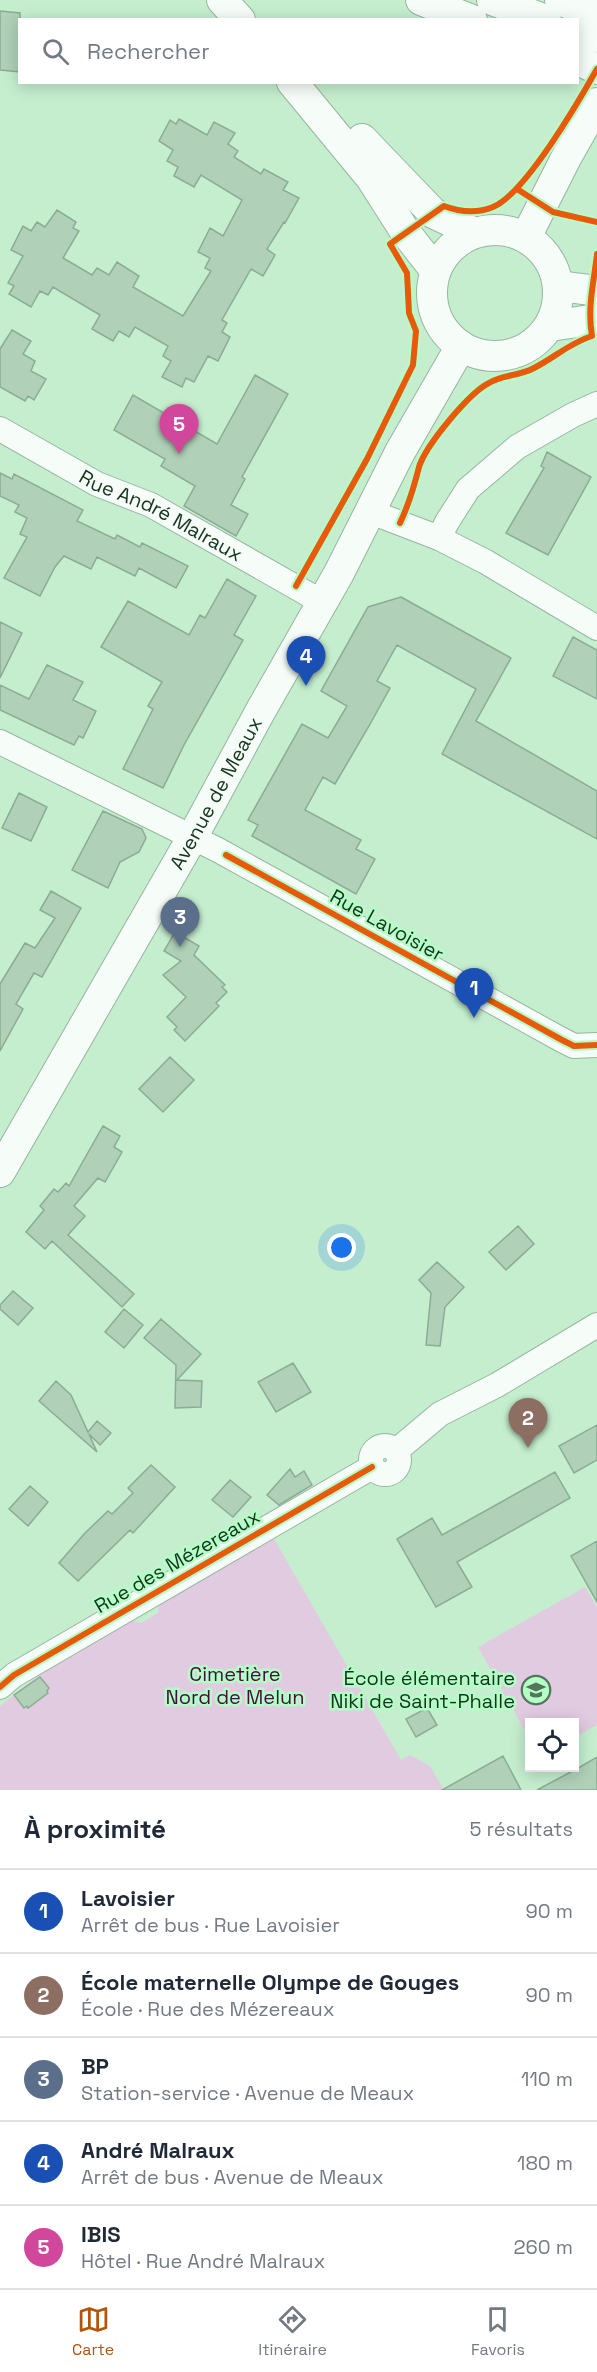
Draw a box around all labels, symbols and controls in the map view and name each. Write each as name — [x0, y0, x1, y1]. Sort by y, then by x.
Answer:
search box — [18, 18, 579, 84]
icon: search — [39, 35, 72, 68]
text: Rechercher — [87, 37, 209, 65]
pin: 5 — [160, 404, 198, 454]
street label: Rue André Malraux — [75, 464, 247, 567]
pin: 4 — [286, 636, 326, 686]
street label: Avenue de Meaux — [164, 712, 268, 874]
street label: Rue Lavoisier — [326, 883, 448, 967]
pin: 3 — [160, 898, 200, 947]
pin: 1 — [454, 968, 494, 1018]
your location — [327, 1233, 356, 1262]
pin: 2 — [508, 1398, 548, 1448]
street label: Rue des Mézereaux — [89, 1503, 265, 1619]
park label: Cimetière Nord de Melun — [165, 1661, 305, 1710]
place label: École élémentaire Niki de Saint-Phalle — [330, 1665, 515, 1714]
school or university icon: École élémentaire Niki de Saint-Phalle — [520, 1674, 552, 1706]
map controls — [525, 1718, 579, 1772]
button: locate — [525, 1718, 579, 1772]
text: À proximité — [24, 1812, 166, 1846]
text: 5 résultats — [469, 1816, 573, 1842]
text: Lavoisier — [81, 1884, 175, 1912]
text: 1 — [39, 1898, 48, 1924]
text: 90 m — [526, 1898, 573, 1924]
text: Arrêt de bus · Rue Lavoisier — [81, 1912, 340, 1938]
text: École maternelle Olympe de Gouges — [81, 1968, 459, 1996]
text: 2 — [38, 1982, 49, 2008]
text: 90 m — [526, 1982, 573, 2008]
text: École · Rue des Mézereaux — [81, 1996, 335, 2022]
text: BP — [81, 2052, 109, 2080]
text: 3 — [37, 2066, 50, 2092]
text: 110 m — [521, 2066, 573, 2092]
text: Station-service · Avenue de Meaux — [81, 2080, 414, 2106]
text: André Malraux — [81, 2136, 235, 2164]
text: 4 — [37, 2150, 50, 2176]
text: 180 m — [517, 2150, 573, 2176]
text: Arrêt de bus · Avenue de Meaux — [81, 2164, 384, 2190]
text: IBIS — [81, 2220, 121, 2248]
text: 5 — [38, 2234, 50, 2260]
text: 260 m — [514, 2234, 573, 2260]
text: Hôtel · Rue André Malraux — [81, 2248, 325, 2274]
tab: Carte — [72, 2303, 114, 2360]
tab: Itinéraire — [258, 2303, 327, 2360]
tab: Favoris — [471, 2303, 525, 2360]

